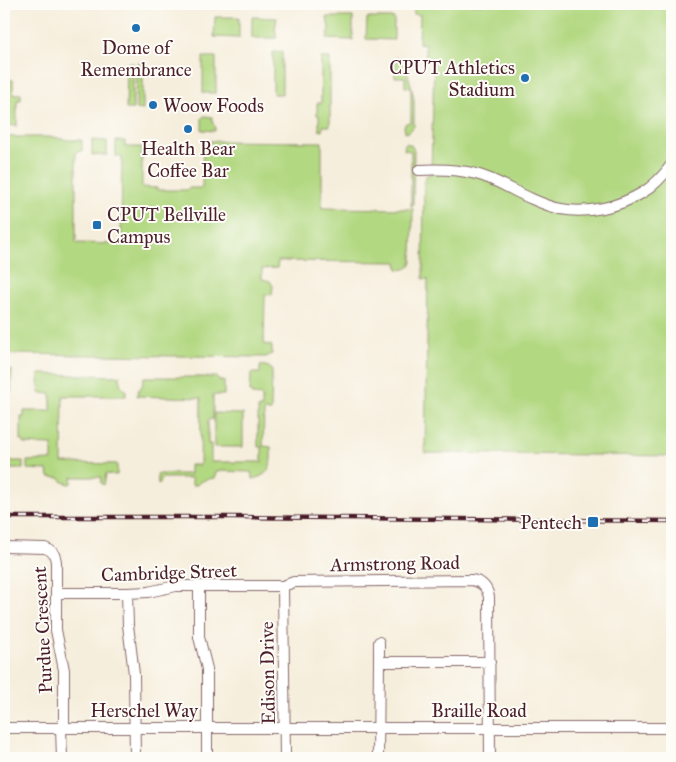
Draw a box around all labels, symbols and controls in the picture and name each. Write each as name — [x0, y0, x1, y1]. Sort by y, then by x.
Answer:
marker: Dome of Remembrance — [130, 22, 142, 34]
place label: Dome of Remembrance — [80, 36, 192, 81]
place label: CPUT Athletics Stadium — [389, 56, 515, 101]
marker: CPUT Athletics Stadium — [519, 72, 531, 84]
place label: Woow Foods — [163, 94, 264, 117]
marker: Woow Foods — [147, 99, 159, 111]
marker: Health Bear Coffee Bar — [182, 123, 194, 135]
place label: Health Bear Coffee Bar — [141, 137, 236, 182]
place label: CPUT Bellville Campus — [107, 203, 226, 248]
marker: CPUT Bellville Campus — [91, 219, 103, 231]
place label: Pentech — [520, 511, 582, 534]
marker: Pentech — [586, 515, 600, 529]
street label: Armstrong Road — [329, 551, 461, 577]
street label: Cambridge Street — [101, 559, 238, 587]
street label: Purdue Crescent — [28, 566, 57, 694]
street label: Edison Drive — [255, 621, 280, 725]
street label: Herschel Way — [90, 699, 199, 722]
street label: Braille Road — [431, 699, 527, 722]

